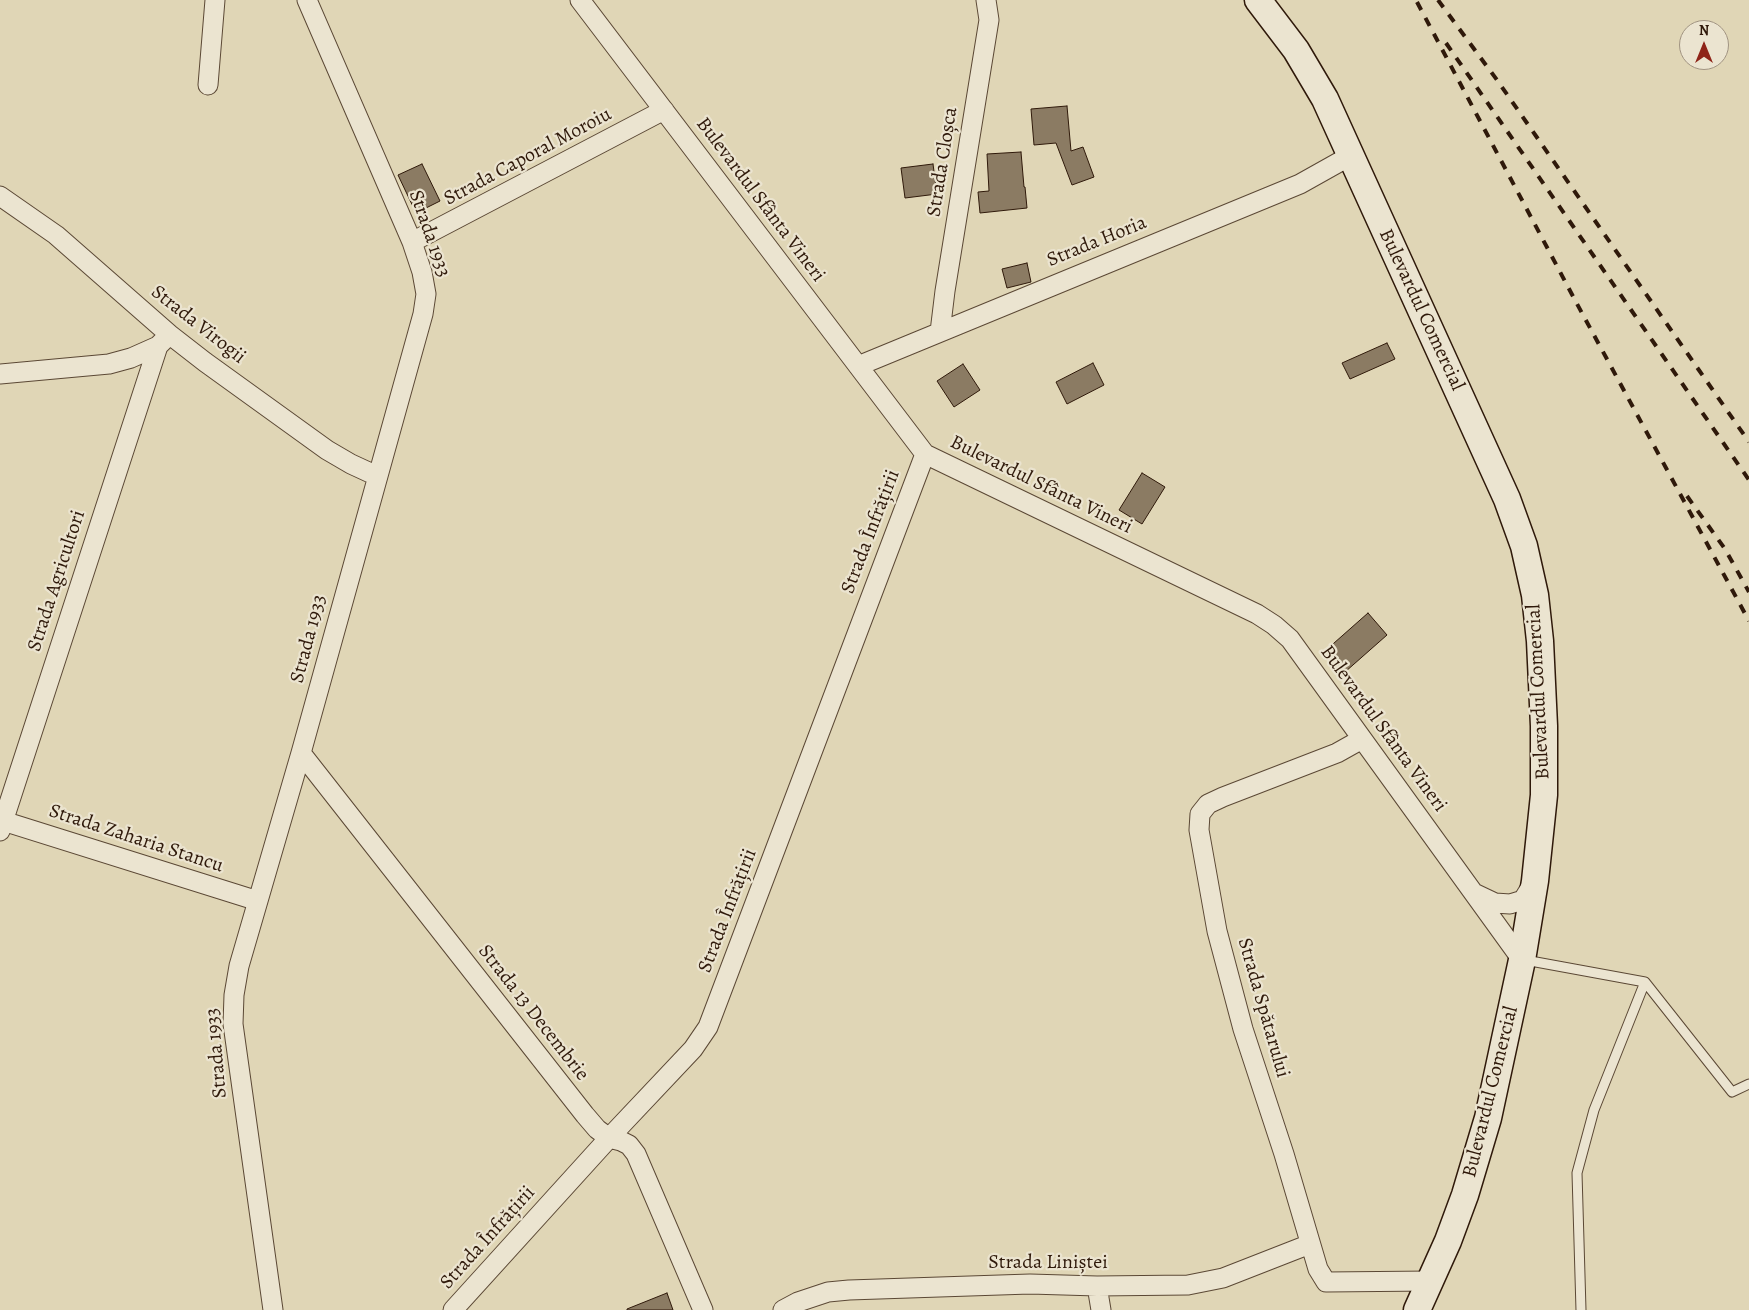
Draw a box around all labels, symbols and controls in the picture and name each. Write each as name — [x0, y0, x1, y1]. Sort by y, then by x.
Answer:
north arrow — [1679, 20, 1729, 70]
text: N — [1699, 21, 1709, 40]
street label: Strada Caporal Moroiu — [440, 103, 616, 211]
street label: Strada Cloșca — [922, 105, 964, 219]
street label: Bulevardul Sfânta Vineri — [690, 113, 830, 287]
street label: Strada 1933 — [403, 187, 455, 281]
street label: Strada Horia — [1044, 211, 1150, 273]
street label: Bulevardul Comercial — [1373, 225, 1469, 395]
street label: Strada Virogii — [146, 281, 250, 369]
street label: Bulevardul Sfânta Vineri — [946, 430, 1136, 540]
street label: Strada Înfrățirii — [836, 467, 906, 597]
street label: Strada Agricultori — [23, 507, 91, 655]
street label: Strada 1933 — [286, 592, 332, 686]
street label: Bulevardul Comercial — [1522, 604, 1556, 780]
street label: Bulevardul Sfânta Vineri — [1315, 641, 1451, 817]
street label: Strada Zaharia Stancu — [46, 799, 226, 879]
street label: Strada Înfrățirii — [693, 846, 763, 976]
street label: Strada Spătarului — [1232, 935, 1294, 1081]
street label: Strada 13 Decembrie — [472, 940, 594, 1086]
street label: Bulevardul Comercial — [1458, 1004, 1524, 1180]
street label: Strada 1933 — [201, 1007, 233, 1099]
street label: Strada Înfrățirii — [435, 1181, 541, 1295]
street label: Strada Liniștei — [988, 1251, 1108, 1275]

